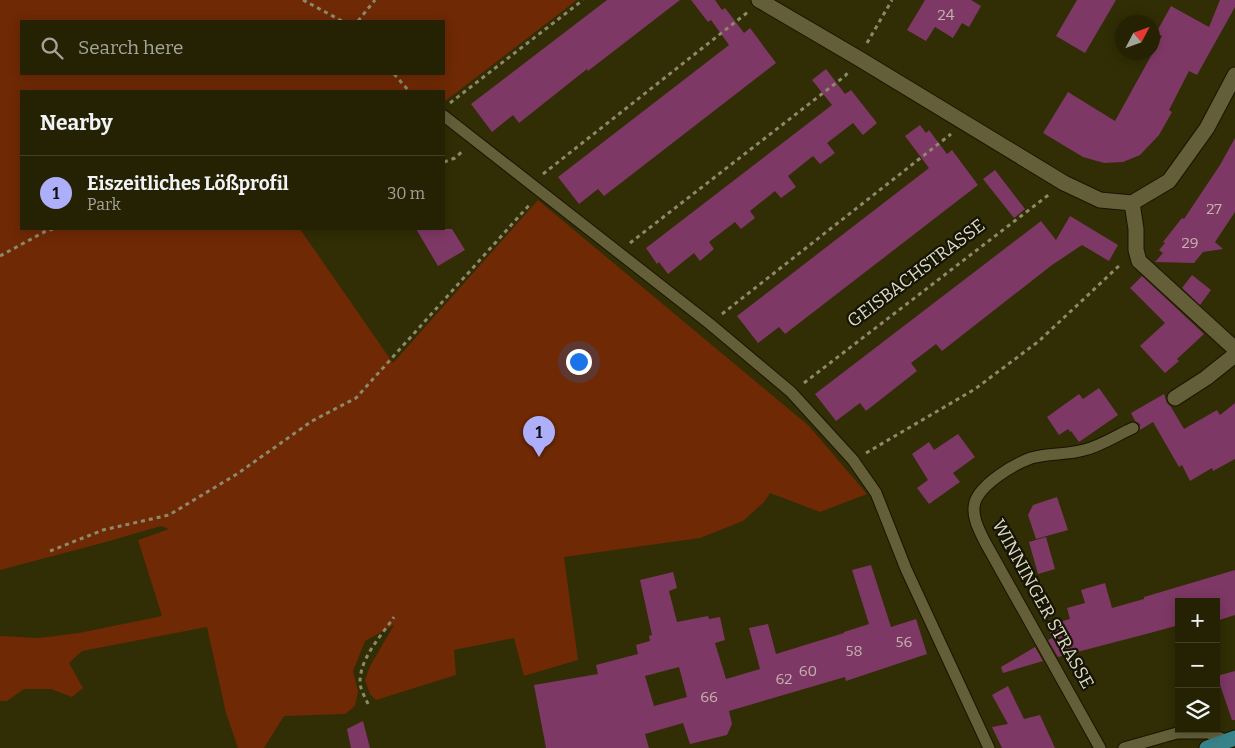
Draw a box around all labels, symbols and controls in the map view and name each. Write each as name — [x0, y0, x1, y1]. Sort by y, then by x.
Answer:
house number: 24 — [938, 6, 955, 24]
north arrow — [1115, 15, 1160, 60]
search box — [20, 20, 445, 75]
icon: search — [38, 34, 66, 62]
text: Search here — [78, 36, 183, 59]
text: Nearby — [40, 110, 113, 136]
text: Eiszeitliches Lößprofil — [87, 172, 289, 195]
text: 1 — [53, 184, 59, 203]
text: 30 m — [387, 184, 425, 203]
text: Park — [87, 195, 121, 214]
house number: 27 — [1206, 200, 1222, 218]
street label: GEISBACHSTRASSE — [843, 214, 989, 332]
house number: 29 — [1182, 234, 1198, 252]
your location — [566, 349, 592, 375]
pin: 1 — [523, 416, 555, 457]
street label: WINNINGER STRASSE — [987, 516, 1099, 692]
map controls — [1175, 598, 1220, 733]
button: + — [1175, 598, 1220, 643]
house number: 56 — [896, 633, 913, 651]
house number: 58 — [845, 642, 863, 660]
button: − — [1175, 643, 1220, 688]
house number: 60 — [799, 662, 817, 680]
house number: 62 — [776, 670, 792, 688]
house number: 66 — [700, 688, 718, 706]
button: layers — [1175, 688, 1220, 733]

